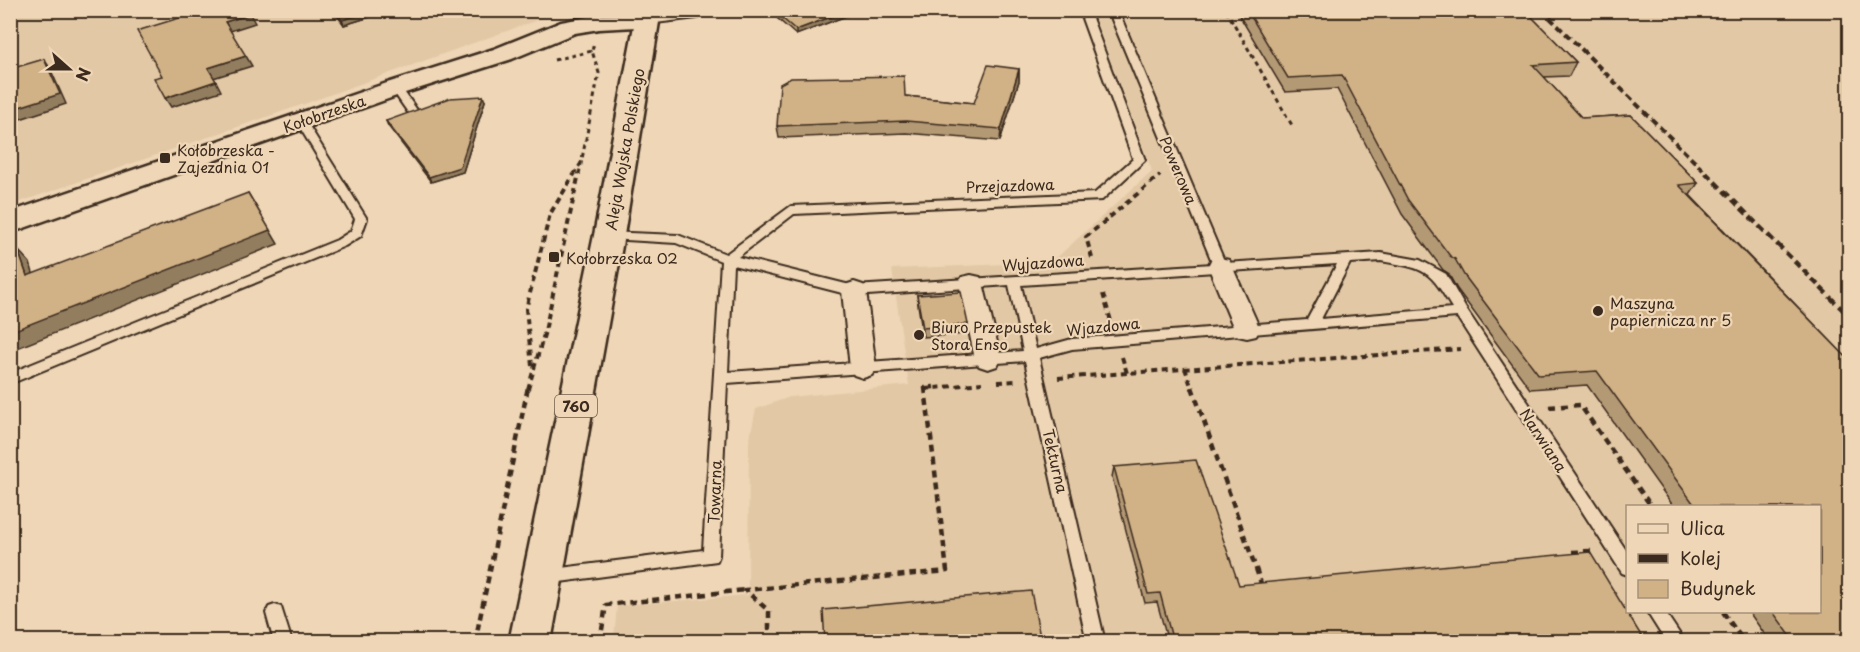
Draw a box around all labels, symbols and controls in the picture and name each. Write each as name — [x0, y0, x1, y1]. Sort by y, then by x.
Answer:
north arrow — [39, 39, 99, 99]
text: N — [70, 65, 97, 85]
street label: Aleja Wojska Polskiego — [598, 66, 650, 232]
street label: Kołobrzeska — [280, 88, 369, 138]
street label: Powerowa — [1154, 132, 1204, 208]
place label: Kołobrzeska - Zajezdnia 01 — [177, 138, 275, 178]
marker: Kołobrzeska - Zajezdnia 01 — [158, 151, 172, 165]
street label: Przejazdowa — [965, 172, 1055, 198]
place label: Kołobrzeska 02 — [566, 246, 678, 269]
street label: Wyjazdowa — [1001, 248, 1085, 276]
marker: Kołobrzeska 02 — [547, 250, 561, 264]
place label: Maszyna papiernicza nr 5 — [1610, 291, 1731, 331]
marker: Maszyna papiernicza nr 5 — [1591, 304, 1605, 318]
street label: Wjazdowa — [1065, 311, 1142, 341]
place label: Biuro Przepustek Stora Enso — [931, 315, 1052, 355]
marker: Biuro Przepustek Stora Enso — [912, 328, 926, 342]
road number: 760 — [555, 395, 597, 417]
street label: Narwiana — [1515, 404, 1574, 477]
street label: Tekturna — [1037, 427, 1075, 496]
street label: Towarna — [701, 459, 727, 524]
legend — [1626, 505, 1821, 613]
text: Ulica — [1680, 514, 1725, 541]
text: Kolej — [1680, 544, 1721, 571]
text: Budynek — [1680, 574, 1756, 601]

